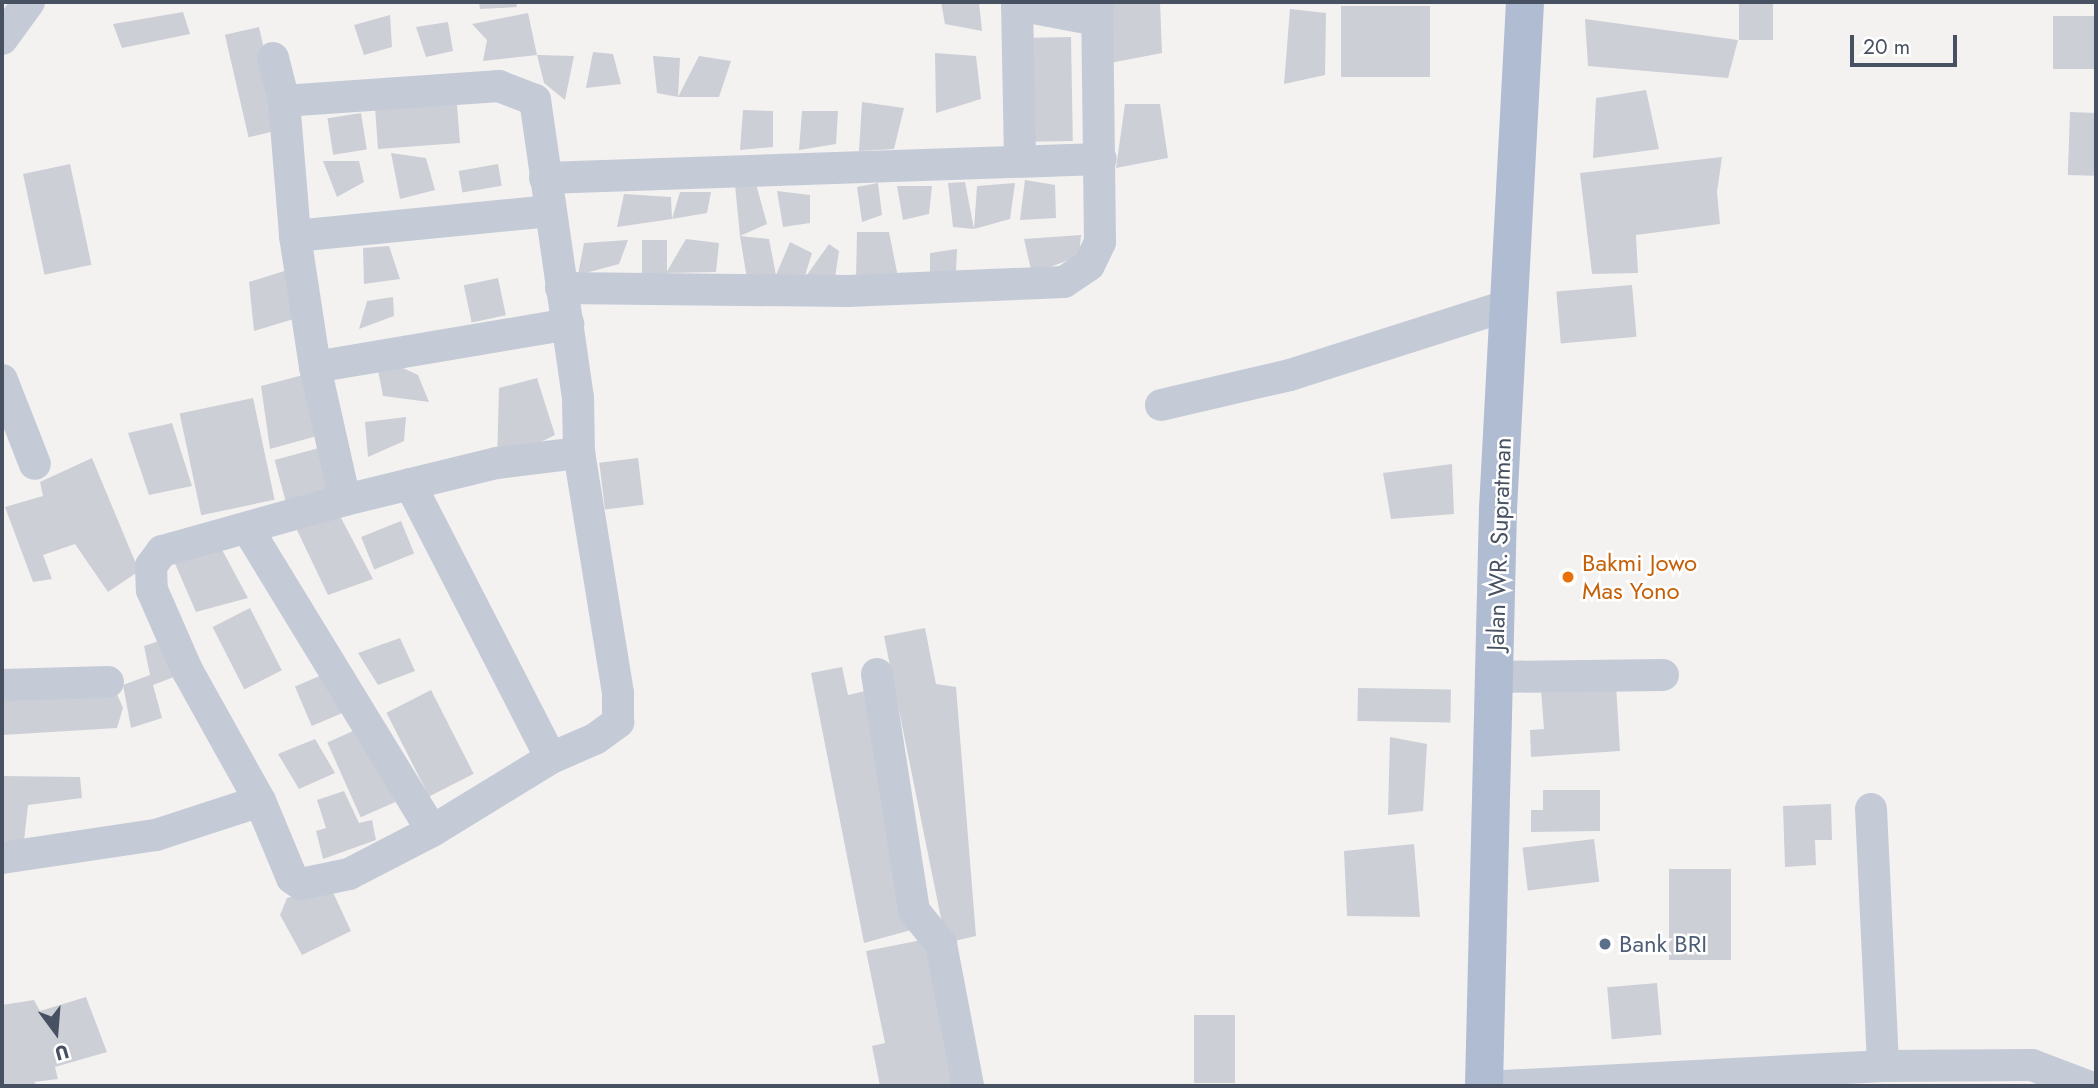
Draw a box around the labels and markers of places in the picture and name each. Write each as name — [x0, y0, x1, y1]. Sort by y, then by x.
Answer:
place label: Bakmi Jowo Mas Yono — [1582, 549, 1697, 605]
marker: Bakmi Jowo Mas Yono — [1560, 569, 1576, 585]
place label: Bank BRI — [1619, 930, 1707, 958]
marker: Bank BRI — [1597, 936, 1613, 952]

